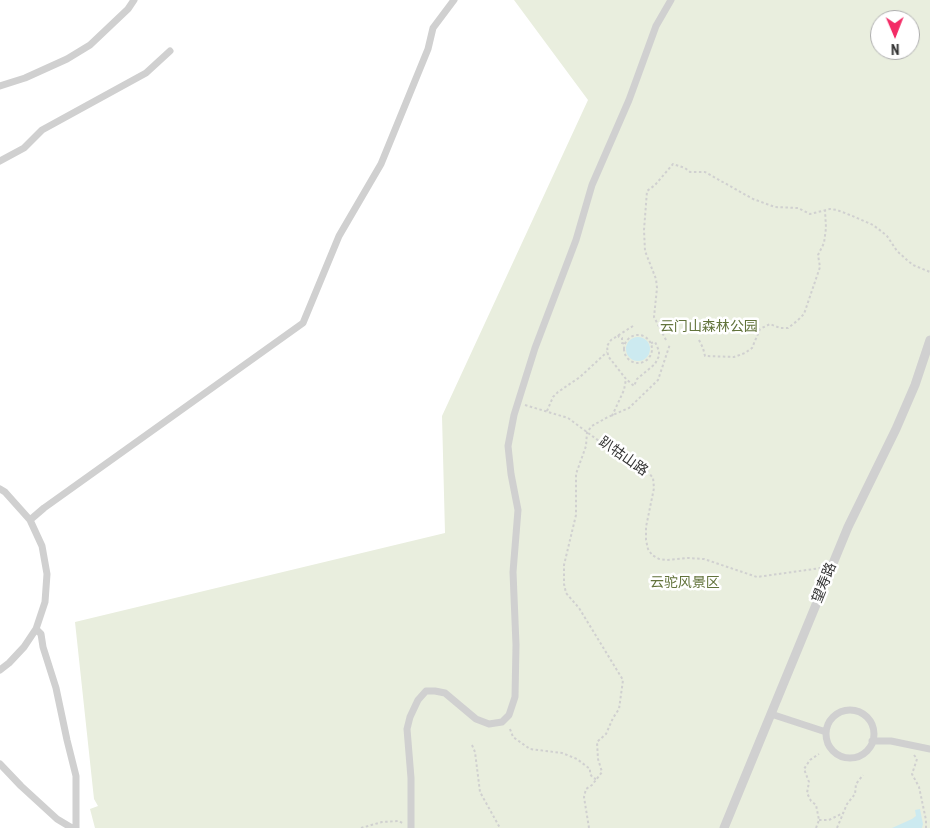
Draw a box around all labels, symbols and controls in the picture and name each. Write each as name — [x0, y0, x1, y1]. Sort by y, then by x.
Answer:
north arrow — [870, 10, 920, 60]
text: N — [891, 41, 900, 57]
park label: 云门山森林公园 — [660, 319, 758, 335]
street label: 趴牯山路 — [595, 434, 651, 480]
street label: 望寿路 — [809, 560, 841, 606]
park label: 云驼风景区 — [650, 575, 720, 591]

